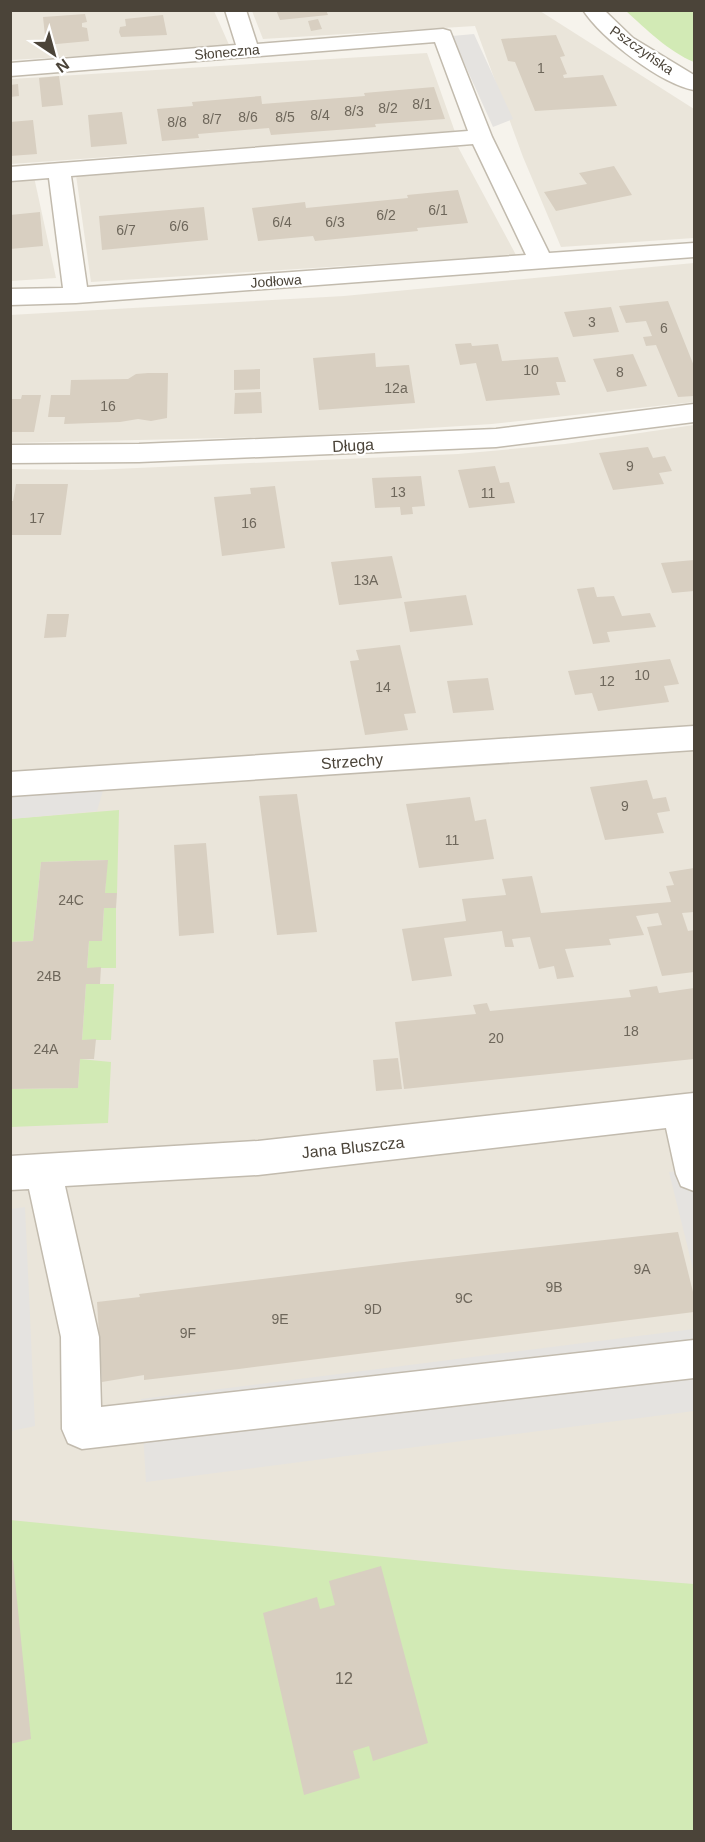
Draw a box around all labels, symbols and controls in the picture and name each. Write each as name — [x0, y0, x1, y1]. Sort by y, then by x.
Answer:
street label: Pszczyńska — [607, 22, 677, 78]
north arrow — [24, 24, 84, 84]
street label: Słoneczna — [194, 41, 260, 63]
text: N — [53, 55, 72, 76]
house number: 1 — [537, 60, 545, 76]
house number: 8/1 — [412, 96, 432, 112]
house number: 8/2 — [378, 100, 398, 116]
house number: 8/3 — [344, 103, 364, 119]
house number: 8/4 — [310, 107, 330, 123]
house number: 8/6 — [238, 109, 258, 125]
house number: 8/5 — [275, 109, 295, 125]
house number: 8/7 — [202, 111, 222, 127]
house number: 8/8 — [167, 114, 187, 130]
house number: 6/1 — [428, 202, 448, 218]
house number: 6/2 — [376, 207, 396, 223]
house number: 6/4 — [272, 214, 292, 230]
house number: 6/3 — [325, 214, 345, 230]
house number: 6/6 — [169, 218, 189, 234]
house number: 6/7 — [116, 222, 136, 238]
street label: Jodłowa — [250, 271, 302, 291]
house number: 3 — [588, 314, 596, 330]
house number: 6 — [660, 320, 668, 336]
house number: 10 — [523, 362, 539, 378]
house number: 8 — [616, 364, 624, 380]
house number: 12a — [384, 380, 408, 396]
house number: 16 — [100, 398, 116, 414]
street label: Długa — [332, 436, 374, 455]
house number: 9 — [626, 458, 634, 474]
house number: 13 — [390, 484, 406, 500]
house number: 11 — [481, 485, 495, 501]
house number: 17 — [29, 510, 45, 526]
house number: 16 — [241, 515, 257, 531]
house number: 13A — [354, 572, 379, 588]
house number: 10 — [634, 667, 650, 683]
house number: 12 — [599, 673, 615, 689]
house number: 14 — [375, 679, 391, 695]
street label: Strzechy — [320, 751, 384, 772]
house number: 9 — [621, 798, 629, 814]
house number: 11 — [445, 832, 459, 848]
house number: 24C — [58, 892, 84, 908]
house number: 24B — [37, 968, 61, 984]
house number: 18 — [623, 1023, 639, 1039]
house number: 20 — [488, 1030, 504, 1046]
house number: 24A — [34, 1041, 59, 1057]
street label: Jana Bluszcza — [301, 1134, 405, 1161]
house number: 9A — [633, 1261, 651, 1277]
house number: 9B — [545, 1279, 563, 1295]
house number: 9C — [455, 1290, 473, 1306]
house number: 9D — [364, 1301, 382, 1317]
house number: 9E — [271, 1311, 289, 1327]
house number: 9F — [180, 1325, 196, 1341]
house number: 12 — [335, 1670, 353, 1687]

